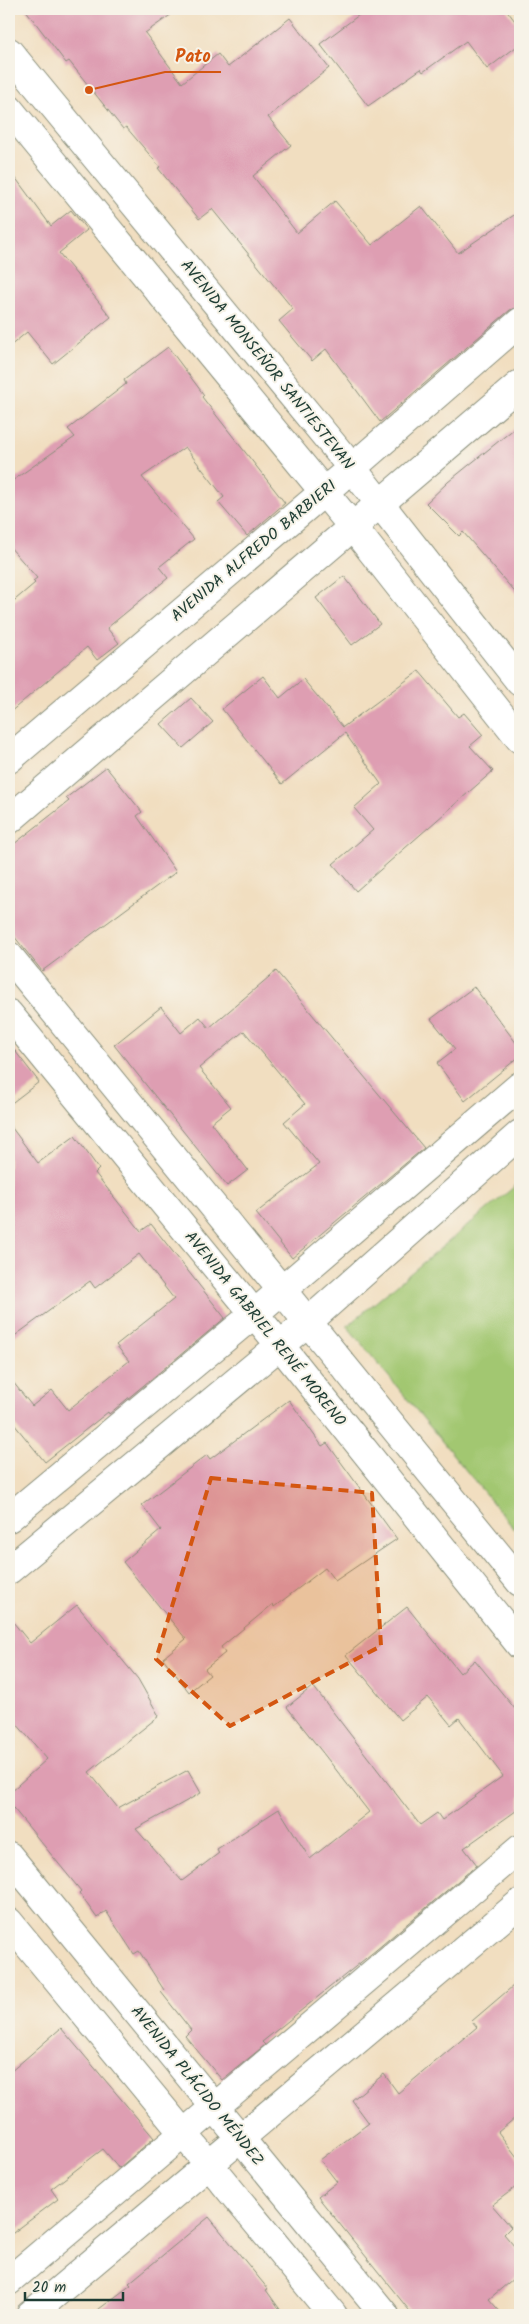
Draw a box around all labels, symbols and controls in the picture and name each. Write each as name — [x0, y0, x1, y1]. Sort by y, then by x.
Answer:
callout: Pato — [165, 39, 221, 72]
text: Pato — [175, 43, 211, 72]
street label: AVENIDA MONSEÑOR SANTIESTEVAN — [174, 254, 360, 476]
street label: AVENIDA ALFREDO BARBIERI — [166, 474, 343, 628]
street label: AVENIDA GABRIEL RENÉ MORENO — [178, 1226, 352, 1432]
street label: AVENIDA PLÁCIDO MÉNDEZ — [124, 2000, 270, 2172]
scale bar — [25, 2269, 122, 2301]
text: 20 m — [32, 2276, 66, 2300]

